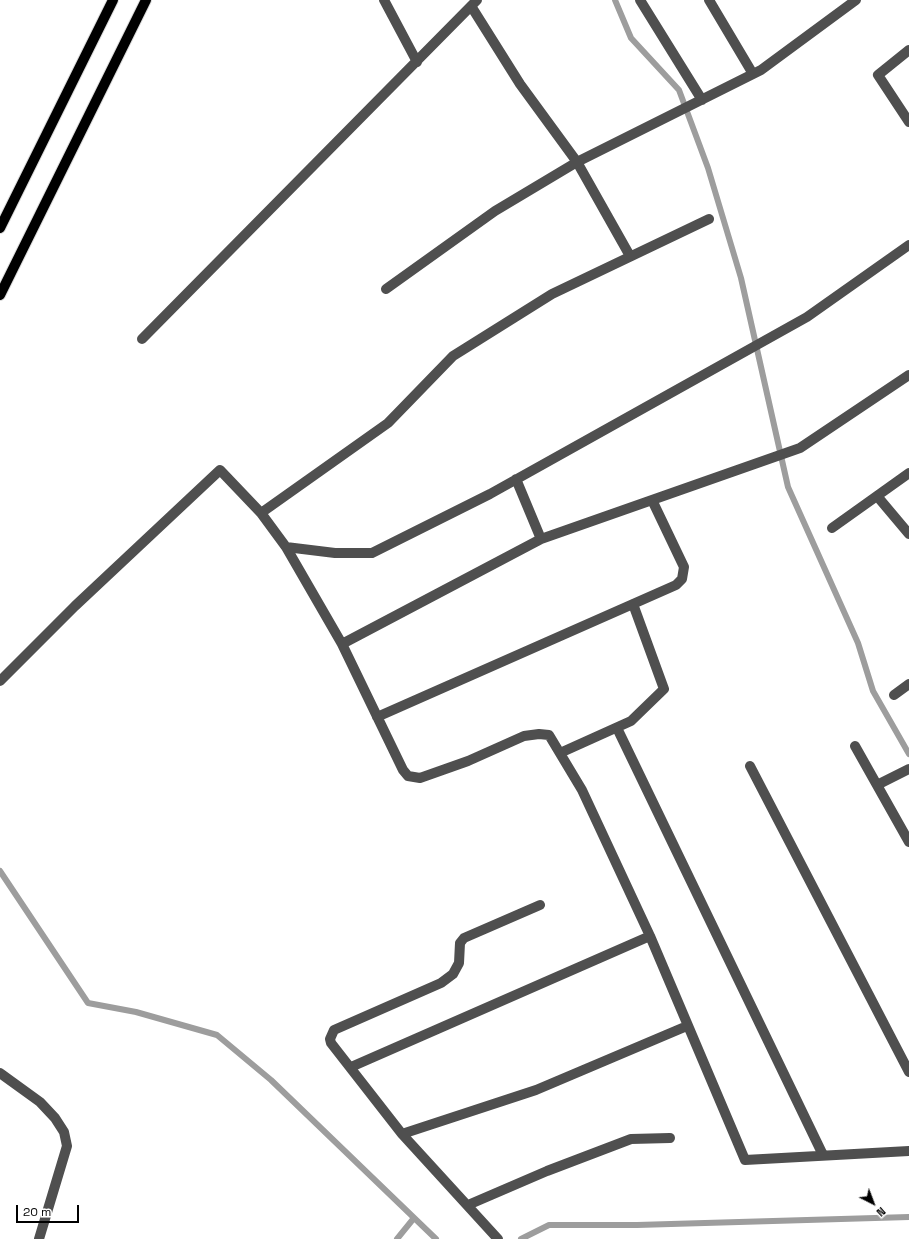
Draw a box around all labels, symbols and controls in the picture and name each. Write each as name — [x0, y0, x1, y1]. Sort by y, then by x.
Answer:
north arrow — [853, 1183, 893, 1223]
scale bar — [18, 1197, 81, 1223]
text: 20 m — [23, 1204, 51, 1220]
text: N — [874, 1204, 888, 1220]

